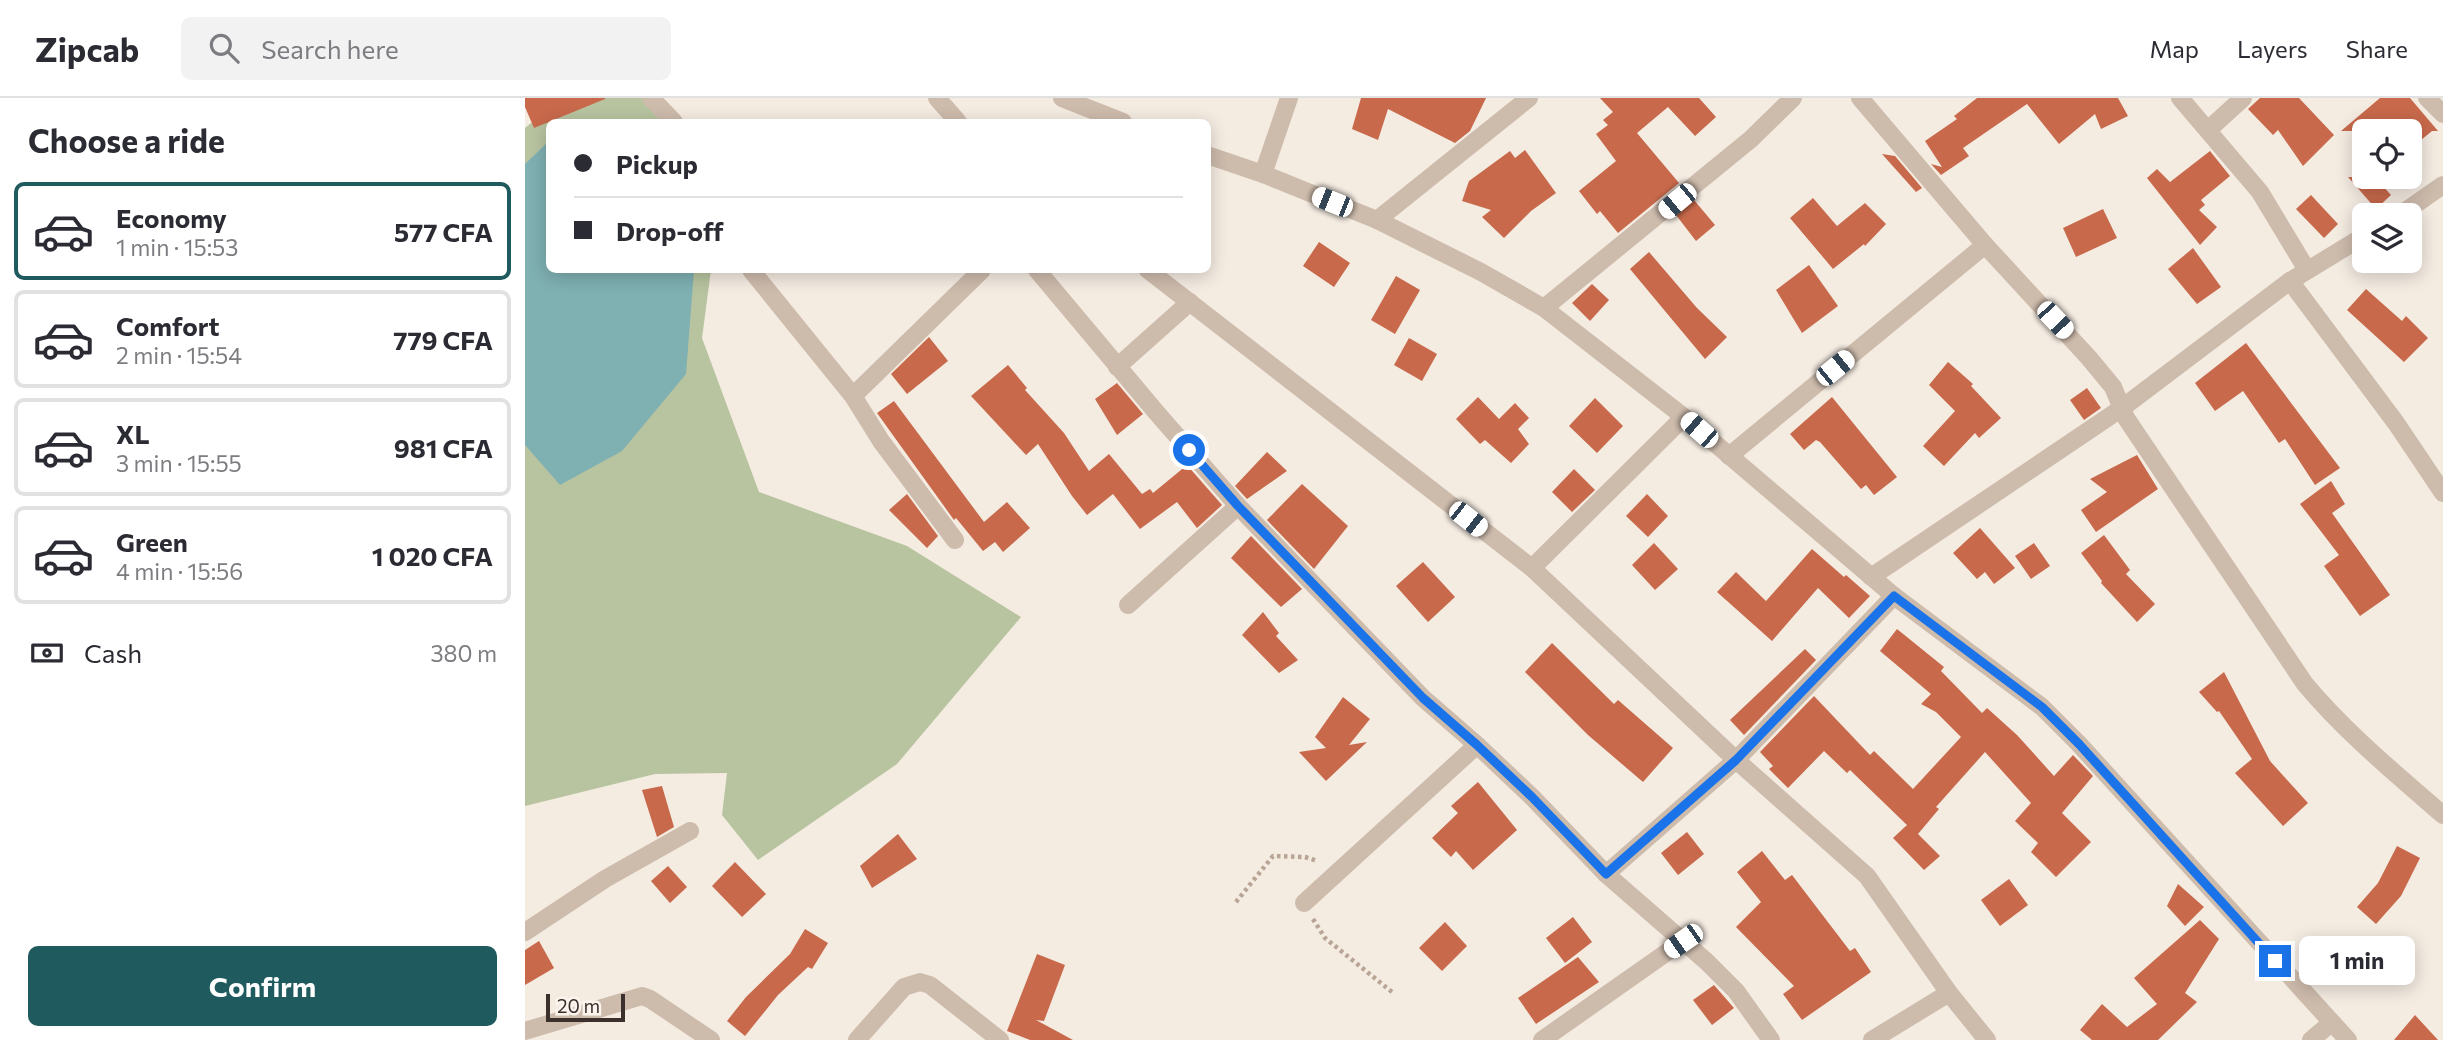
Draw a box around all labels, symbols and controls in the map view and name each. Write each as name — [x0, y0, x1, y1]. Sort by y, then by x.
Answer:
search box — [181, 17, 671, 80]
text: Zipcab — [35, 28, 139, 69]
icon: search — [205, 29, 243, 67]
text: Search here — [261, 33, 399, 64]
text: Map — [2150, 34, 2199, 63]
text: Layers — [2237, 34, 2308, 63]
text: Share — [2346, 34, 2408, 63]
map controls — [2352, 119, 2422, 273]
button: locate — [2352, 119, 2422, 189]
text: Choose a ride — [28, 120, 225, 160]
text: Pickup — [616, 148, 698, 179]
car — [1655, 179, 1700, 223]
car — [1309, 184, 1356, 220]
icon: car — [32, 200, 95, 263]
text: Economy — [116, 202, 227, 233]
button: layers — [2352, 203, 2422, 273]
text: Drop-off — [616, 215, 723, 246]
text: 577 CFA — [394, 216, 493, 247]
text: 1 min · 15:53 — [116, 233, 238, 261]
car — [2033, 297, 2078, 343]
icon: car — [32, 308, 95, 371]
text: Comfort — [116, 310, 219, 341]
text: 779 CFA — [393, 324, 493, 355]
text: 2 min · 15:54 — [116, 341, 242, 369]
car — [1813, 347, 1858, 389]
car — [1677, 408, 1722, 452]
icon: car — [32, 416, 95, 479]
text: XL — [116, 418, 150, 449]
text: 981 CFA — [394, 432, 493, 463]
route start — [1173, 434, 1205, 466]
text: 3 min · 15:55 — [116, 449, 242, 477]
car — [1445, 498, 1492, 540]
icon: car — [32, 524, 95, 587]
text: Green — [116, 526, 188, 557]
text: 1 020 CFA — [372, 540, 493, 571]
text: 4 min · 15:56 — [116, 557, 243, 585]
icon: cash — [28, 634, 66, 672]
text: Cash — [84, 637, 142, 668]
text: 380 m — [430, 639, 497, 667]
car — [1660, 920, 1707, 962]
callout: 1 min — [2299, 936, 2415, 986]
route end — [2259, 945, 2291, 977]
button: Confirm — [28, 946, 497, 1026]
text: 1 min — [2330, 946, 2384, 974]
scale bar — [546, 991, 625, 1023]
text: 20 m — [557, 994, 600, 1017]

